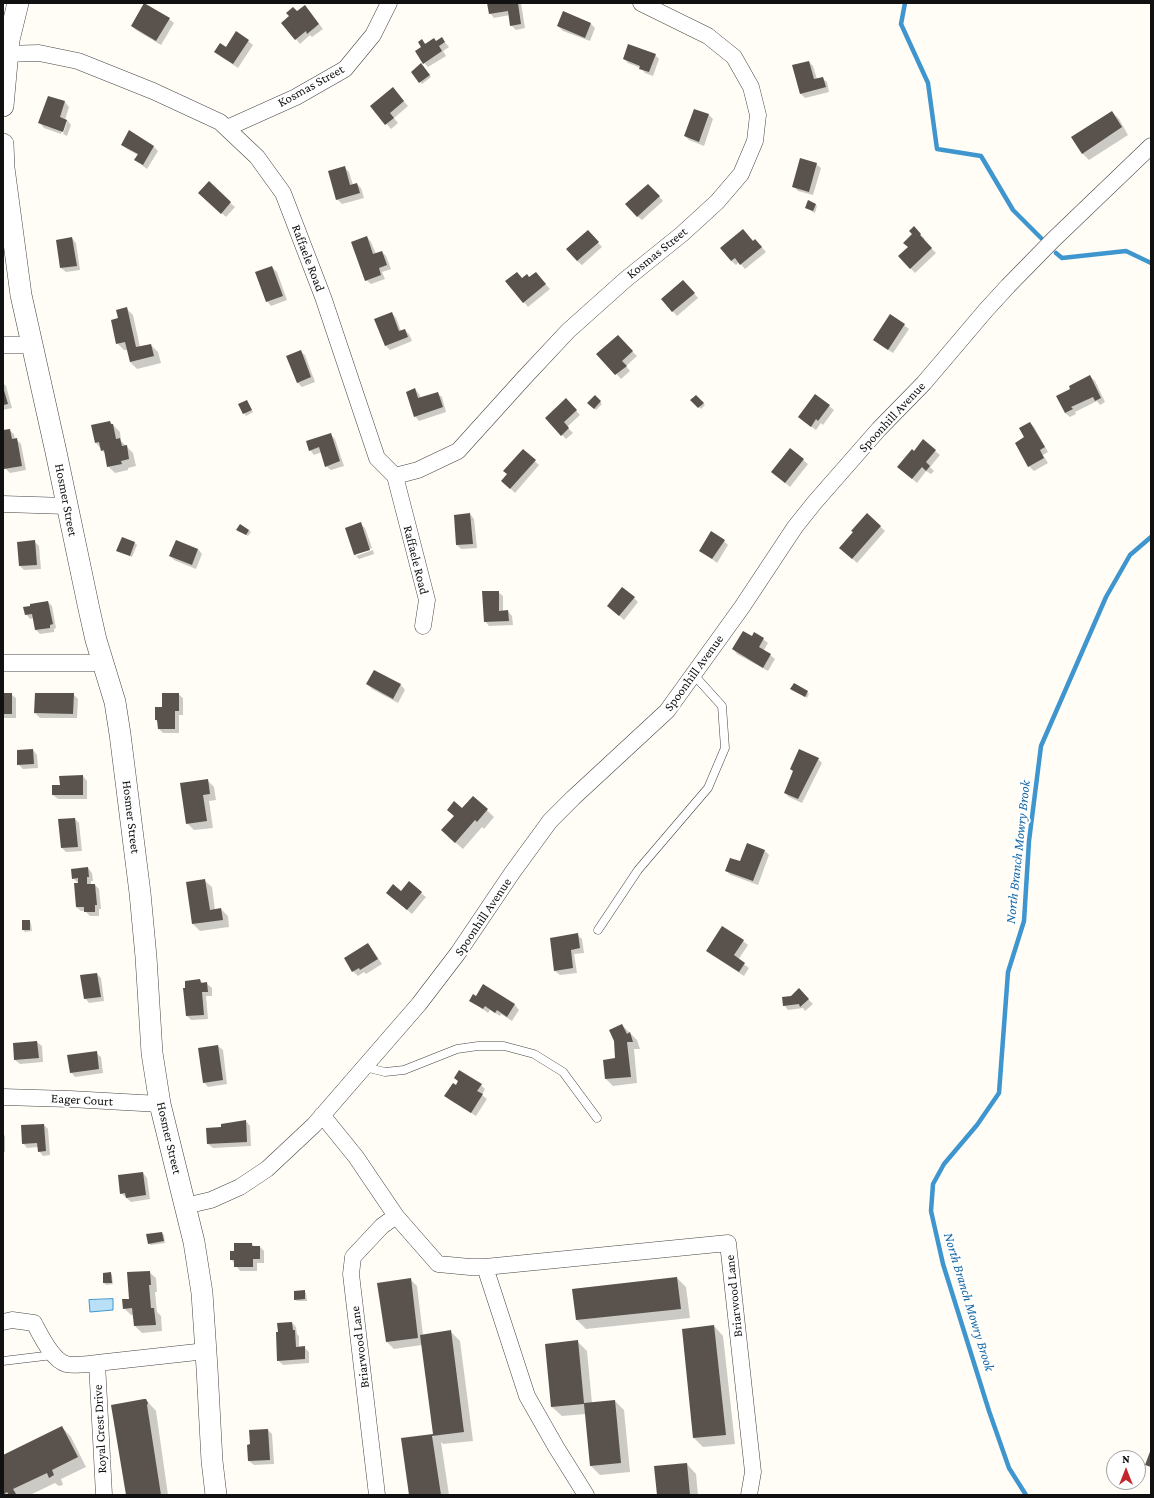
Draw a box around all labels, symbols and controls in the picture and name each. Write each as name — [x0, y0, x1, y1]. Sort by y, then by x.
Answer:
street label: Kosmas Street — [275, 61, 347, 111]
street label: Raffaele Road — [288, 222, 328, 294]
street label: Kosmas Street — [624, 224, 690, 282]
street label: Spoonhill Avenue — [855, 379, 929, 455]
street label: Hosmer Street — [51, 462, 81, 538]
street label: Raffaele Road — [400, 524, 432, 596]
street label: Spoonhill Avenue — [661, 632, 727, 714]
street label: Hosmer Street — [119, 779, 143, 855]
water label: North Branch Mowry Brook — [1002, 779, 1034, 925]
street label: Spoonhill Avenue — [451, 875, 515, 959]
street label: Eager Court — [51, 1091, 113, 1109]
street label: Hosmer Street — [153, 1100, 185, 1176]
water label: North Branch Mowry Brook — [940, 1231, 998, 1373]
street label: Briarwood Lane — [722, 1254, 746, 1338]
street label: Briarwood Lane — [347, 1305, 373, 1389]
street label: Royal Crest Drive — [90, 1384, 110, 1474]
north arrow — [1106, 1450, 1146, 1490]
text: N — [1122, 1453, 1130, 1465]

